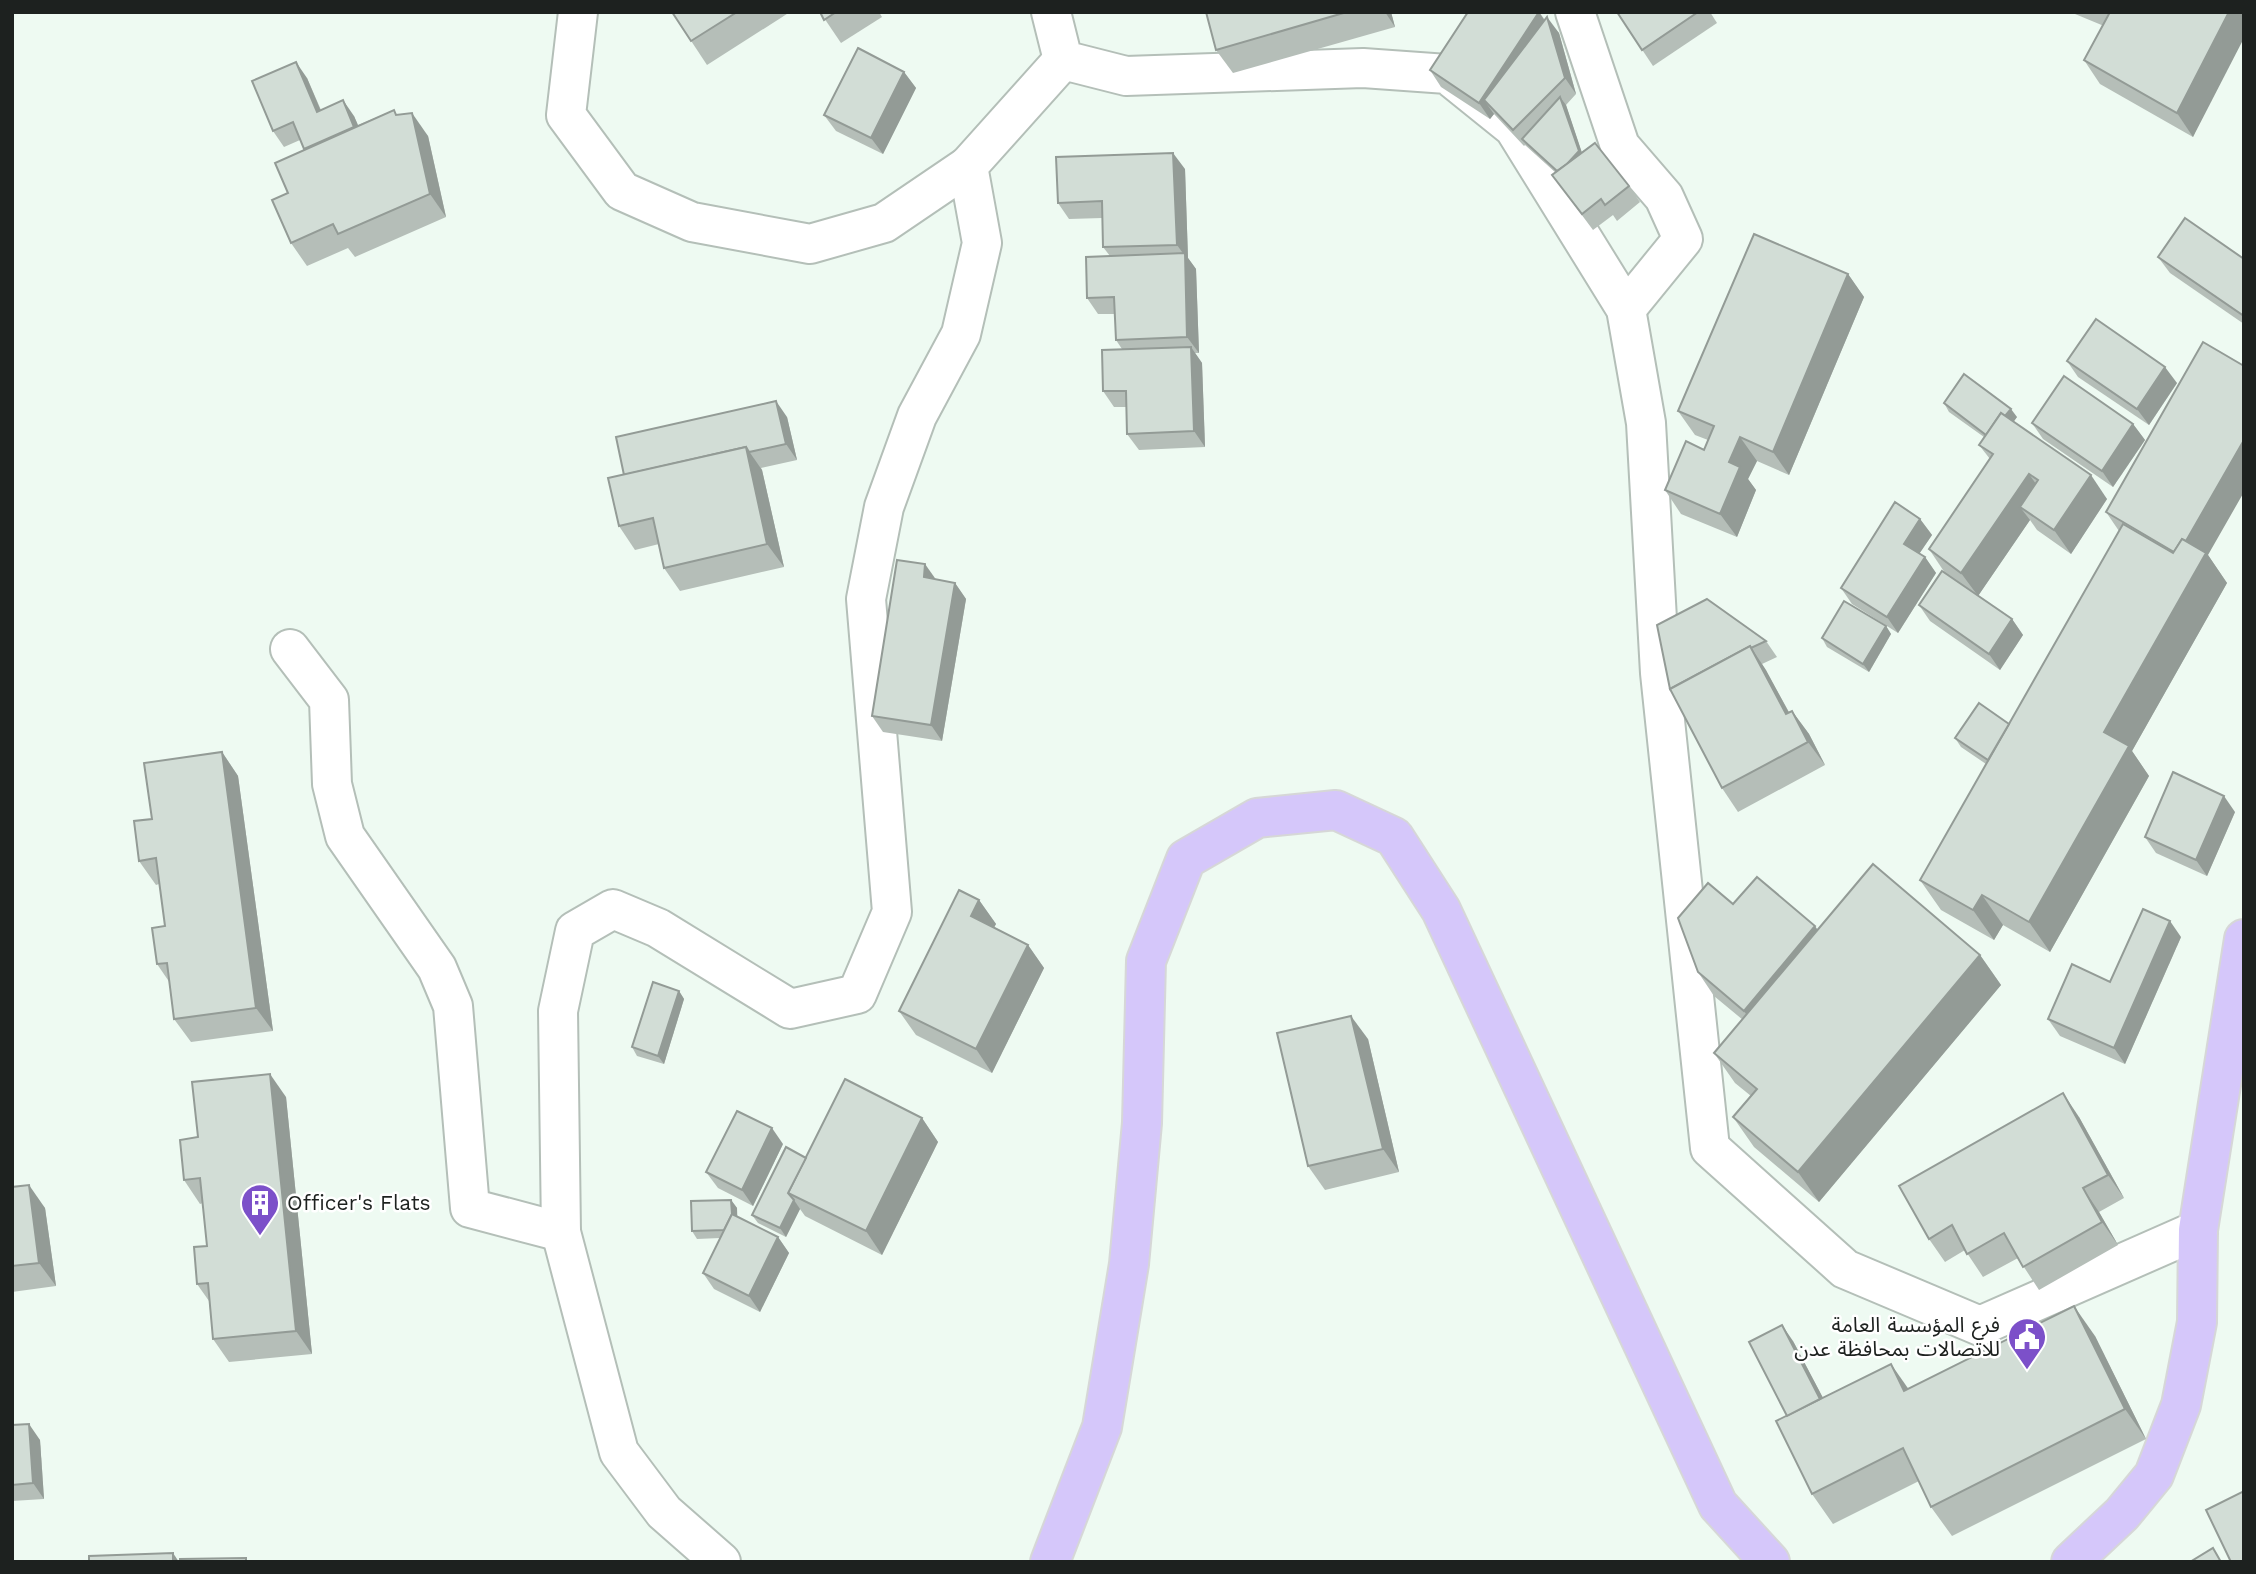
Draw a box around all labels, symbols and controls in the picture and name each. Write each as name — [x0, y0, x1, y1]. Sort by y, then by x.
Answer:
building icon: Officer's Flats — [239, 1182, 281, 1237]
place label: Officer's Flats — [287, 1190, 431, 1215]
place label: فرع المؤسسة العامة للاتصالات بمحافظة عدن — [1794, 1312, 2000, 1361]
public building icon: فرع المؤسسة العامة للاتصالات بمحافظة عدن — [2006, 1316, 2048, 1371]

